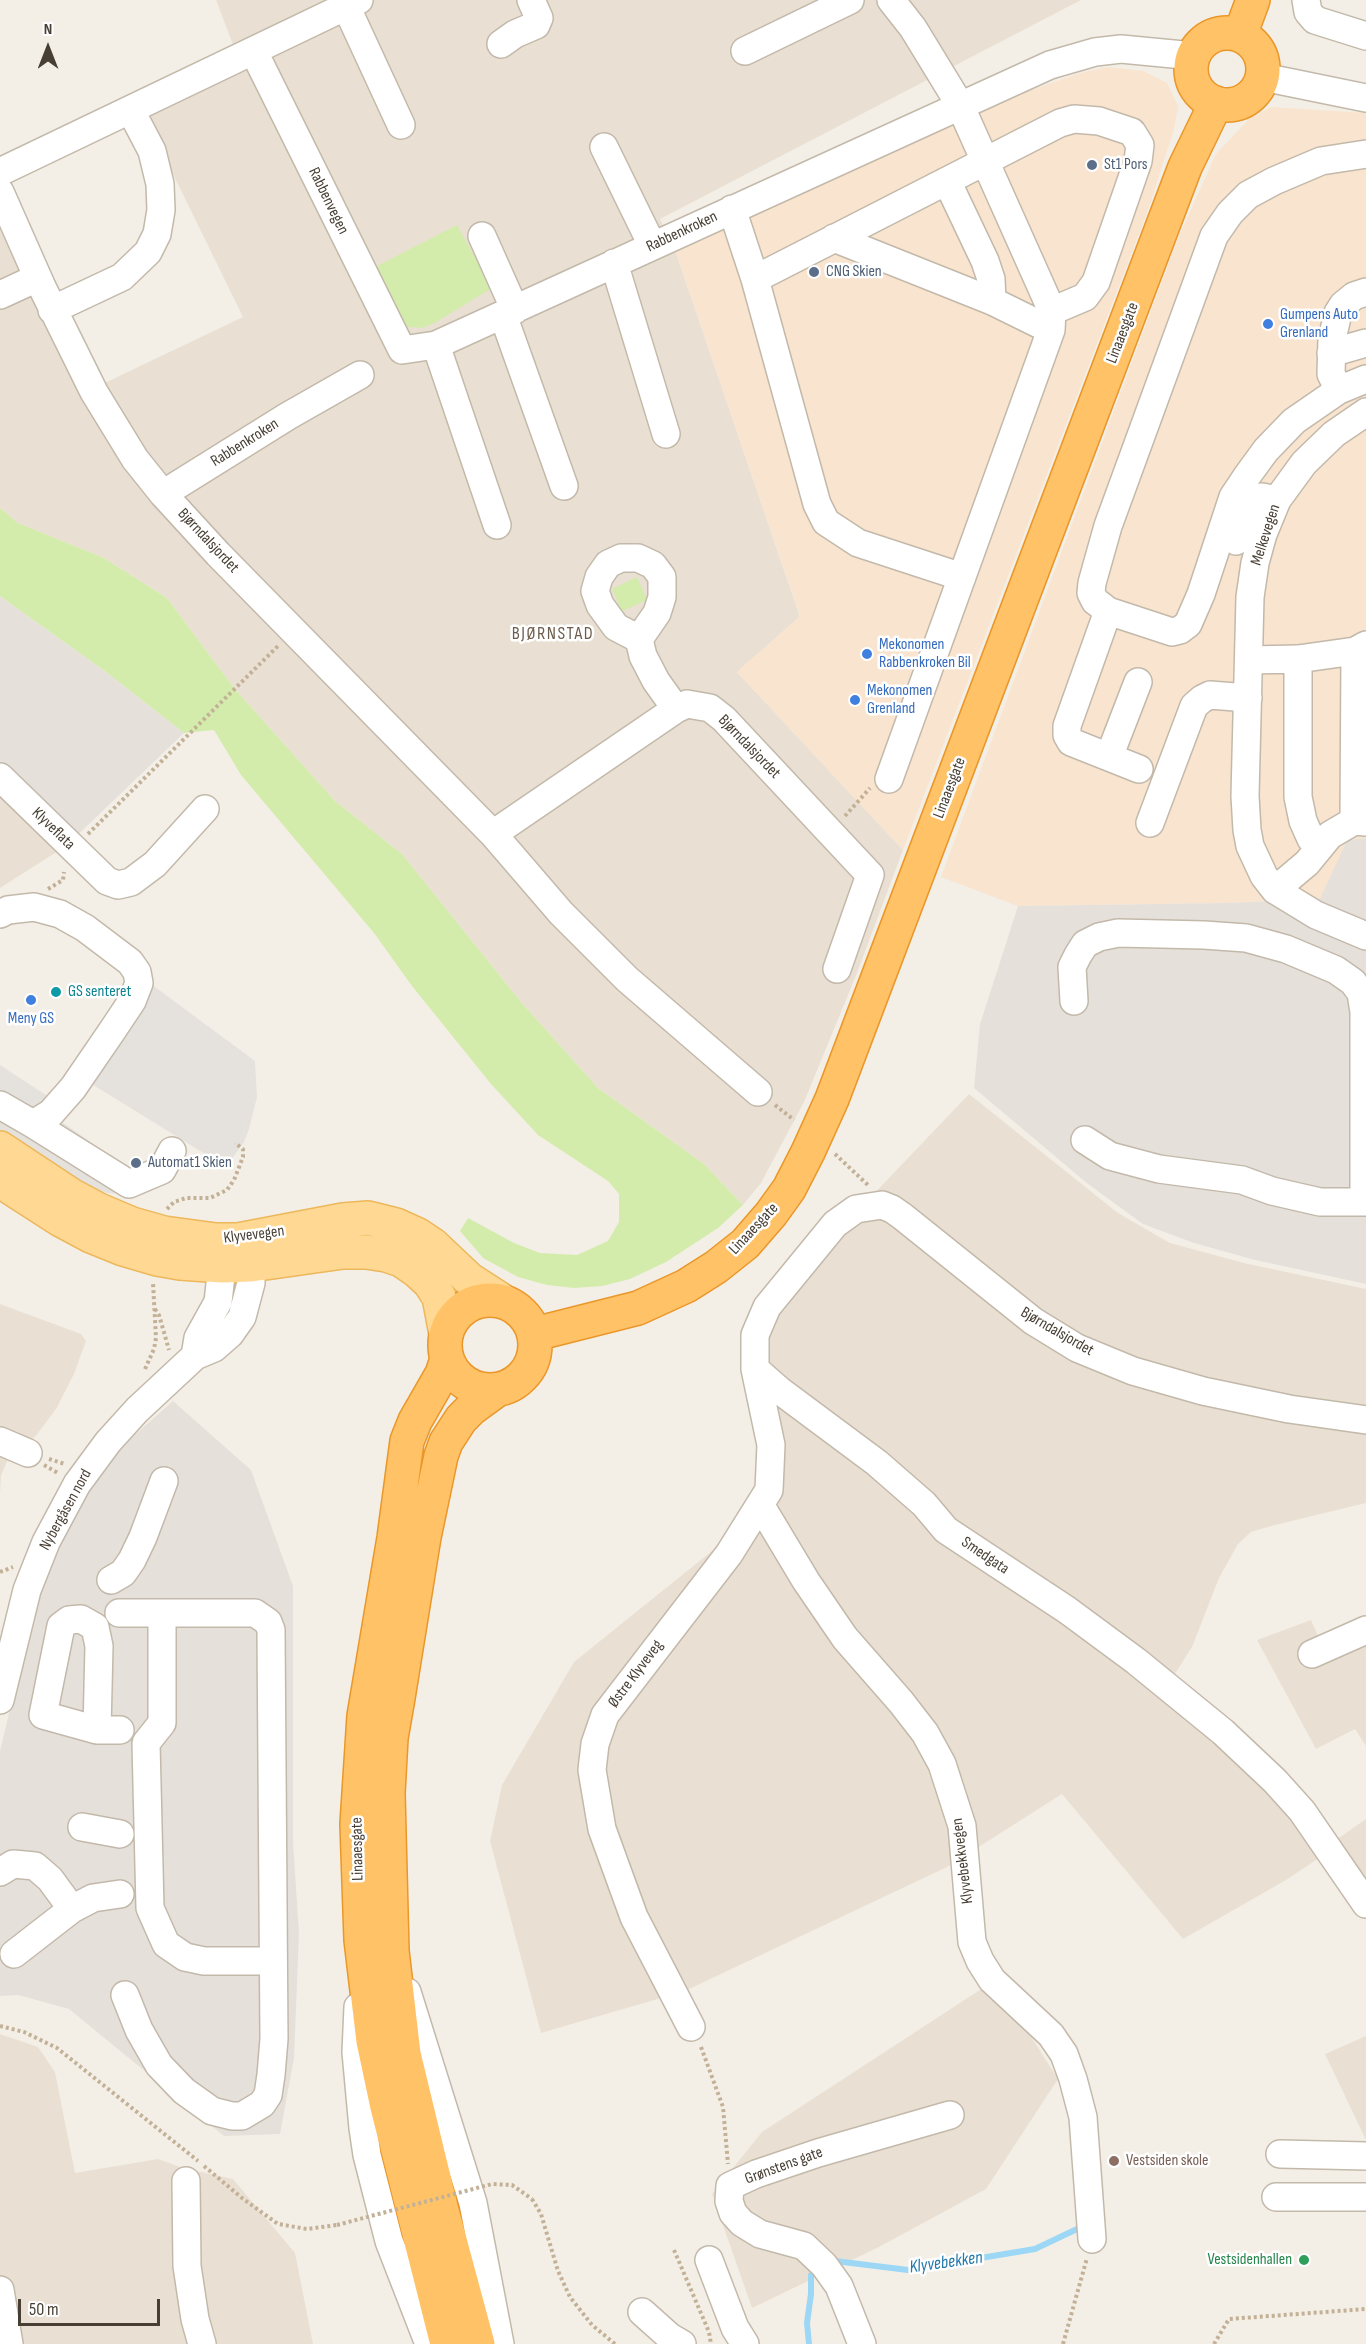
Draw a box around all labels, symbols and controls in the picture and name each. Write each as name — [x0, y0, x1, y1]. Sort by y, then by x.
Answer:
north arrow — [18, 18, 78, 78]
text: N — [44, 20, 52, 39]
place label: St1 Pors — [1104, 155, 1148, 175]
marker: St1 Pors — [1085, 158, 1099, 172]
street label: Rabbenvegen — [304, 164, 352, 238]
street label: Rabbenkroken — [643, 207, 721, 257]
place label: CNG Skien — [826, 262, 882, 282]
marker: CNG Skien — [807, 265, 821, 279]
street label: Linaaesgate — [1103, 300, 1143, 366]
place label: Gumpens Auto Grenland — [1280, 305, 1358, 343]
marker: Gumpens Auto Grenland — [1261, 317, 1275, 331]
street label: Rabbenkroken — [208, 415, 282, 471]
street label: Melkevegen — [1247, 502, 1285, 568]
street label: Bjørndalsjordet — [173, 505, 243, 577]
district label: BJØRNSTAD — [512, 623, 594, 645]
place label: Mekonomen Rabbenkroken Bil — [879, 635, 971, 673]
marker: Mekonomen Rabbenkroken Bil — [860, 647, 874, 661]
place label: Mekonomen Grenland — [867, 681, 932, 719]
marker: Mekonomen Grenland — [848, 693, 862, 707]
street label: Bjørndalsjordet — [714, 711, 784, 783]
street label: Linaaesgate — [930, 755, 970, 821]
street label: Klyveflata — [27, 804, 79, 854]
place label: GS senteret — [68, 982, 131, 1002]
marker: GS senteret — [49, 985, 63, 999]
marker: Meny GS — [24, 993, 38, 1007]
place label: Meny GS — [8, 1009, 54, 1029]
place label: Automat1 Skien — [148, 1153, 232, 1173]
marker: Automat1 Skien — [129, 1156, 143, 1170]
street label: Linaaesgate — [725, 1199, 783, 1259]
street label: Klyvevegen — [223, 1222, 285, 1248]
street label: Bjørndalsjordet — [1017, 1303, 1097, 1361]
street label: Nybergåsen nord — [36, 1466, 96, 1554]
street label: Smedgata — [957, 1533, 1013, 1579]
street label: Østre Klyveveg — [604, 1636, 668, 1712]
street label: Linaaesgate — [348, 1817, 368, 1881]
street label: Klyvebekkvegen — [948, 1817, 978, 1905]
street label: Grønstens gate — [742, 2143, 826, 2189]
place label: Vestsiden skole — [1126, 2151, 1209, 2171]
marker: Vestsiden skole — [1107, 2154, 1121, 2168]
water label: Klyvebekken — [908, 2247, 984, 2279]
place label: Vestsidenhallen — [1207, 2250, 1292, 2270]
marker: Vestsidenhallen — [1297, 2253, 1311, 2267]
scale bar — [21, 2287, 164, 2325]
text: 50 m — [29, 2299, 59, 2320]

